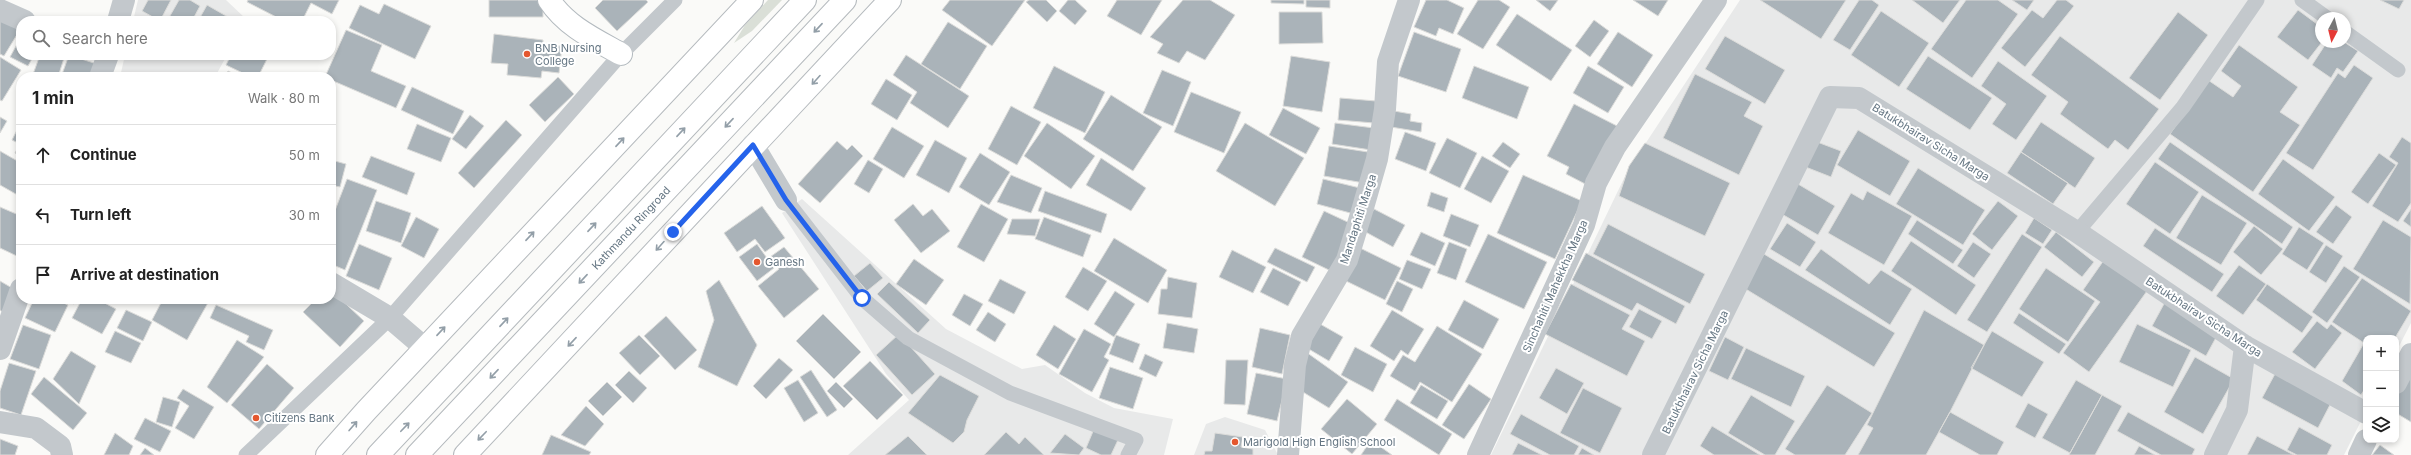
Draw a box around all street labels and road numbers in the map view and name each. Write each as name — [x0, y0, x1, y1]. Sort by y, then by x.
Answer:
street label: Batukbhairav Sicha Marga — [1870, 100, 1992, 184]
street label: Mandaphiti Marga — [1337, 172, 1379, 266]
street label: Kathmandu Ringroad — [589, 183, 673, 273]
street label: Sinchahiti Mahekkha Marga — [1519, 218, 1591, 354]
street label: Batukbhairav Sicha Marga — [2143, 274, 2265, 360]
street label: Batukbhairav Sicha Marga — [1659, 308, 1731, 436]

